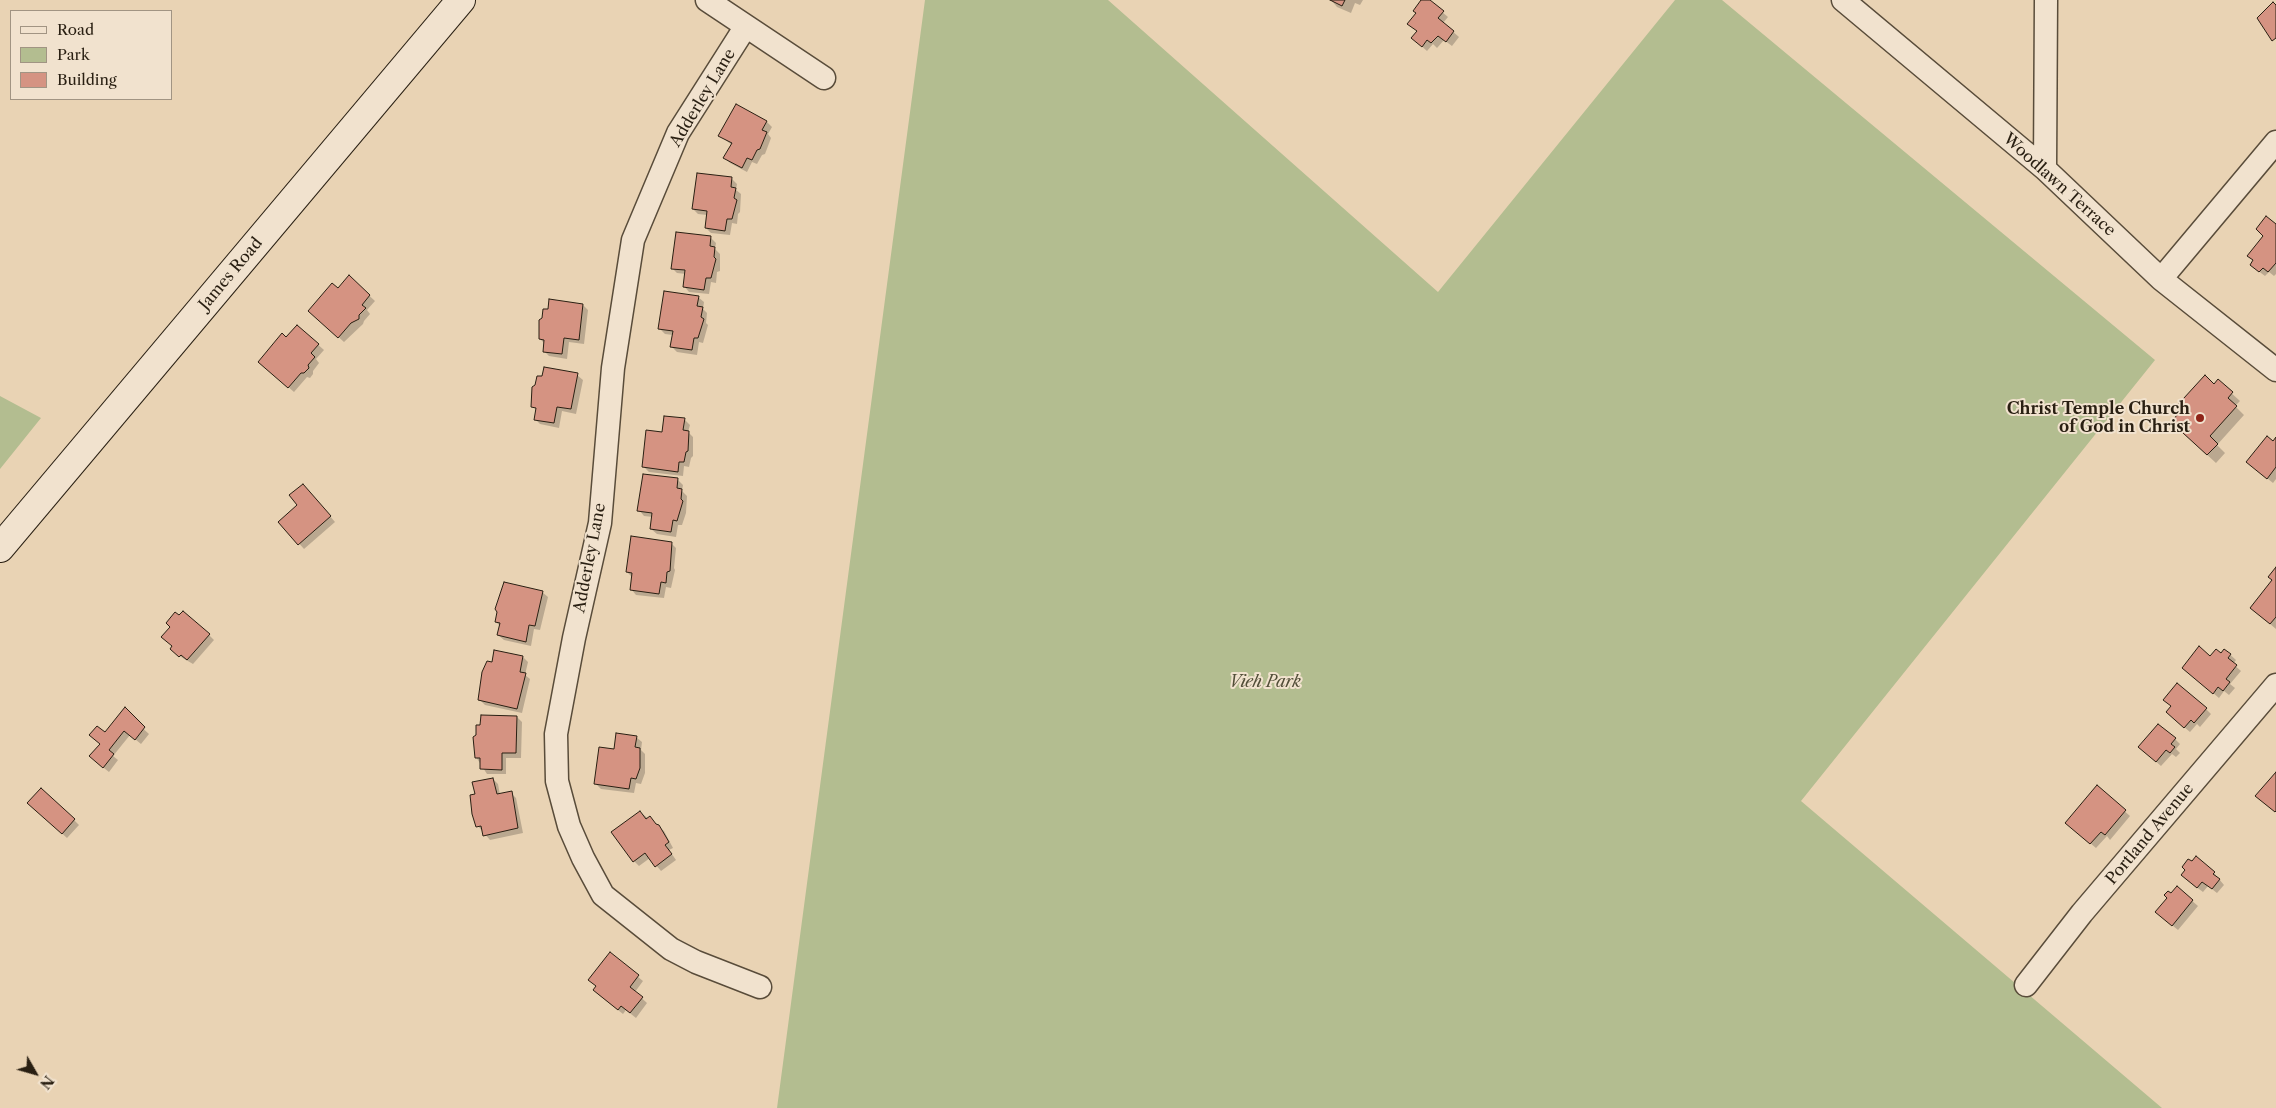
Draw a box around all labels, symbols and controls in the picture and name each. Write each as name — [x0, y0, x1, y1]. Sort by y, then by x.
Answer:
legend — [10, 10, 172, 100]
text: Road — [57, 20, 94, 39]
text: Park — [57, 45, 90, 64]
street label: Adderley Lane — [666, 45, 740, 151]
text: Building — [57, 70, 117, 89]
street label: Woodlawn Terrace — [1999, 130, 2119, 240]
street label: James Road — [195, 234, 267, 314]
place label: Christ Temple Church of God in Christ — [2007, 399, 2190, 437]
marker: Christ Temple Church of God in Christ — [2194, 412, 2206, 424]
street label: Adderley Lane — [570, 502, 610, 614]
park label: Vieh Park — [1229, 672, 1301, 692]
street label: Portland Avenue — [2102, 779, 2198, 889]
north arrow — [10, 1048, 60, 1098]
text: N — [36, 1072, 58, 1093]

